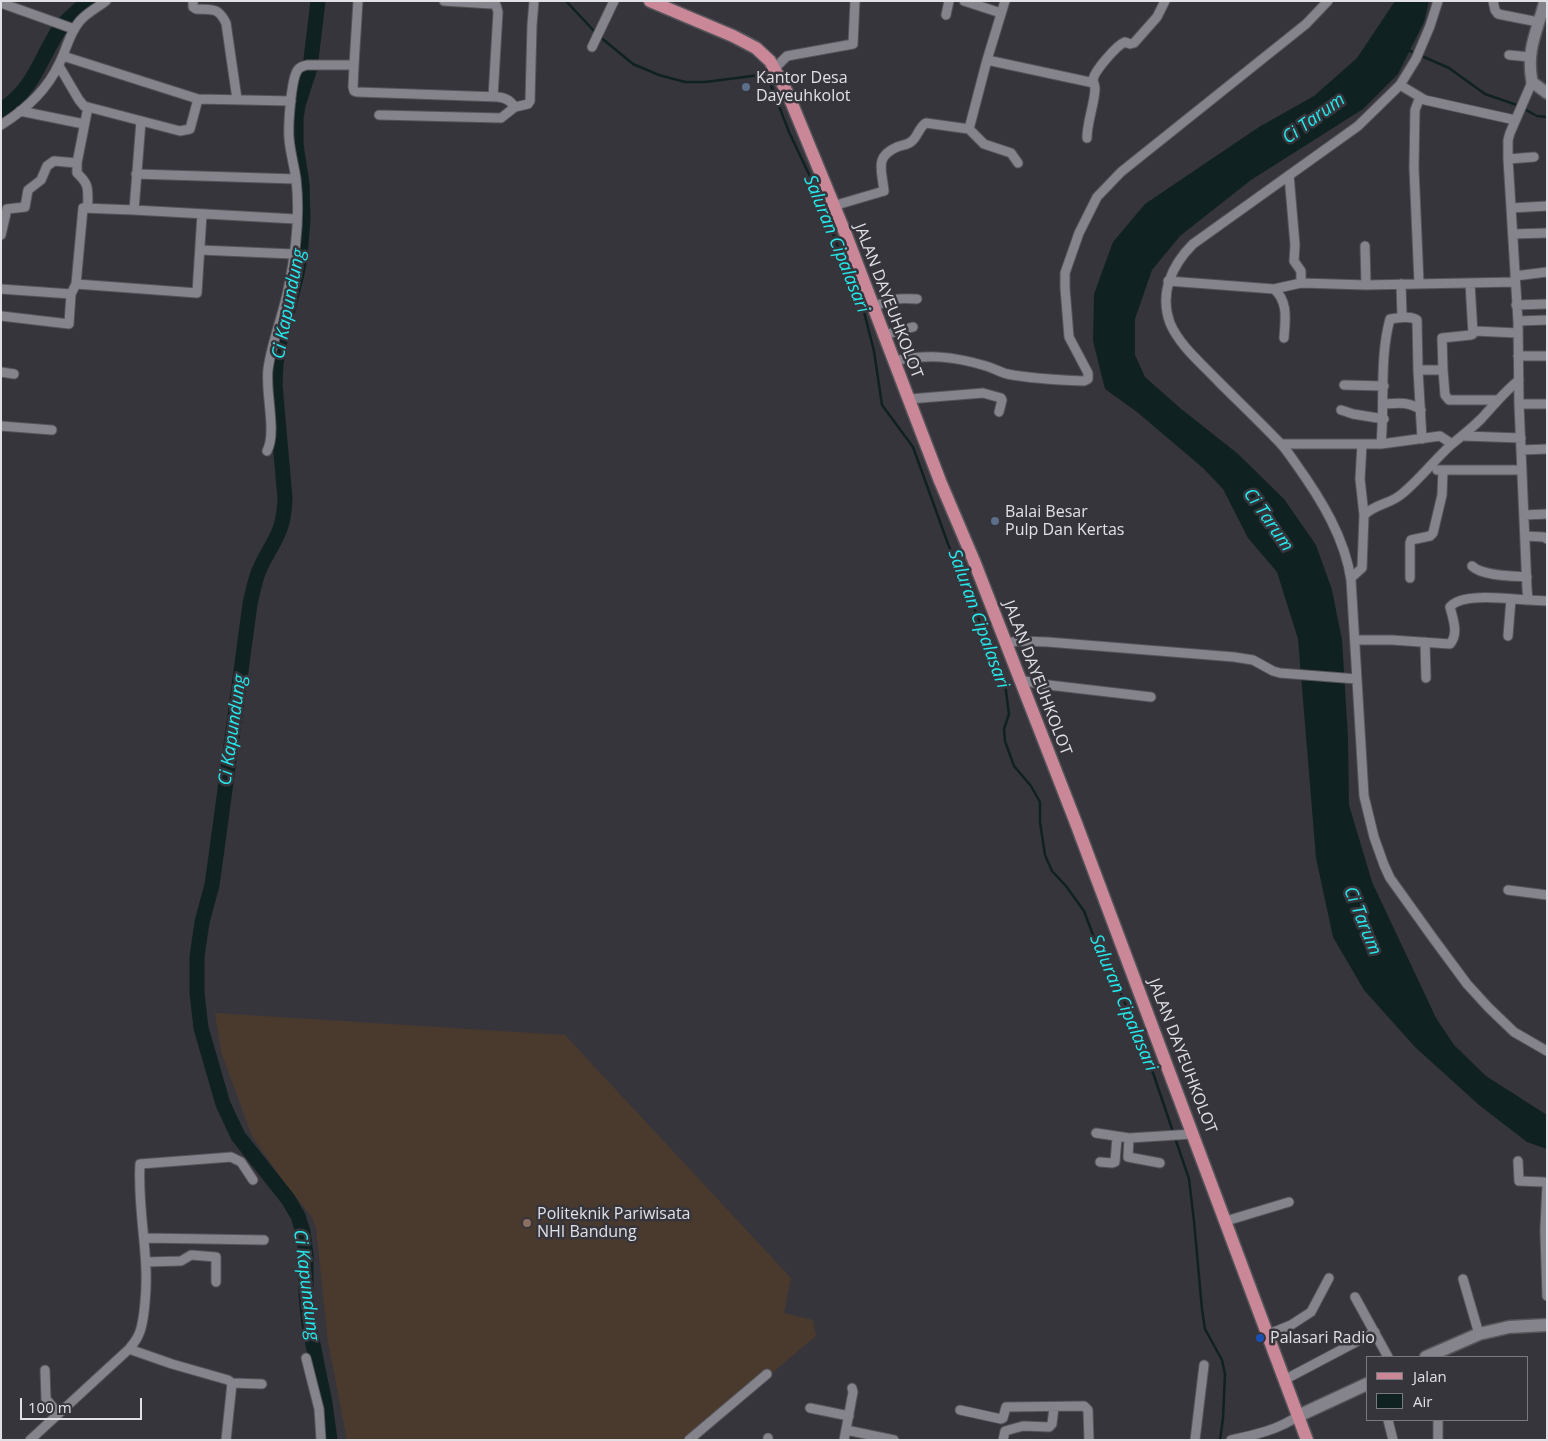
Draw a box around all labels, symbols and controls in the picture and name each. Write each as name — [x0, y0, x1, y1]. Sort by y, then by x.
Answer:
place label: Kantor Desa Dayeuhkolot — [756, 68, 851, 106]
marker: Kantor Desa Dayeuhkolot — [740, 81, 752, 93]
water label: Ci Tarum — [1278, 89, 1350, 149]
water label: Saluran Cipalasari — [799, 172, 873, 316]
street label: JALAN DAYEUHKOLOT — [850, 221, 926, 381]
water label: Ci Kapundung — [268, 247, 310, 361]
water label: Ci Tarum — [1238, 484, 1298, 556]
place label: Balai Besar Pulp Dan Kertas — [1005, 502, 1124, 540]
marker: Balai Besar Pulp Dan Kertas — [989, 515, 1001, 527]
water label: Saluran Cipalasari — [943, 546, 1013, 692]
street label: JALAN DAYEUHKOLOT — [999, 598, 1075, 758]
water label: Ci Kapundung — [215, 673, 251, 787]
water label: Ci Tarum — [1338, 884, 1386, 958]
water label: Saluran Cipalasari — [1084, 931, 1162, 1075]
street label: JALAN DAYEUHKOLOT — [1144, 976, 1220, 1136]
place label: Politeknik Pariwisata NHI Bandung — [537, 1204, 690, 1242]
marker: Politeknik Pariwisata NHI Bandung — [521, 1217, 533, 1229]
water label: Ci Kapundung — [288, 1228, 324, 1342]
place label: Palasari Radio — [1270, 1328, 1375, 1348]
marker: Palasari Radio — [1254, 1332, 1266, 1344]
legend — [1366, 1356, 1528, 1421]
text: Jalan — [1413, 1366, 1447, 1386]
scale bar — [22, 1388, 145, 1420]
text: Air — [1413, 1391, 1432, 1411]
text: 100 m — [28, 1397, 72, 1417]

